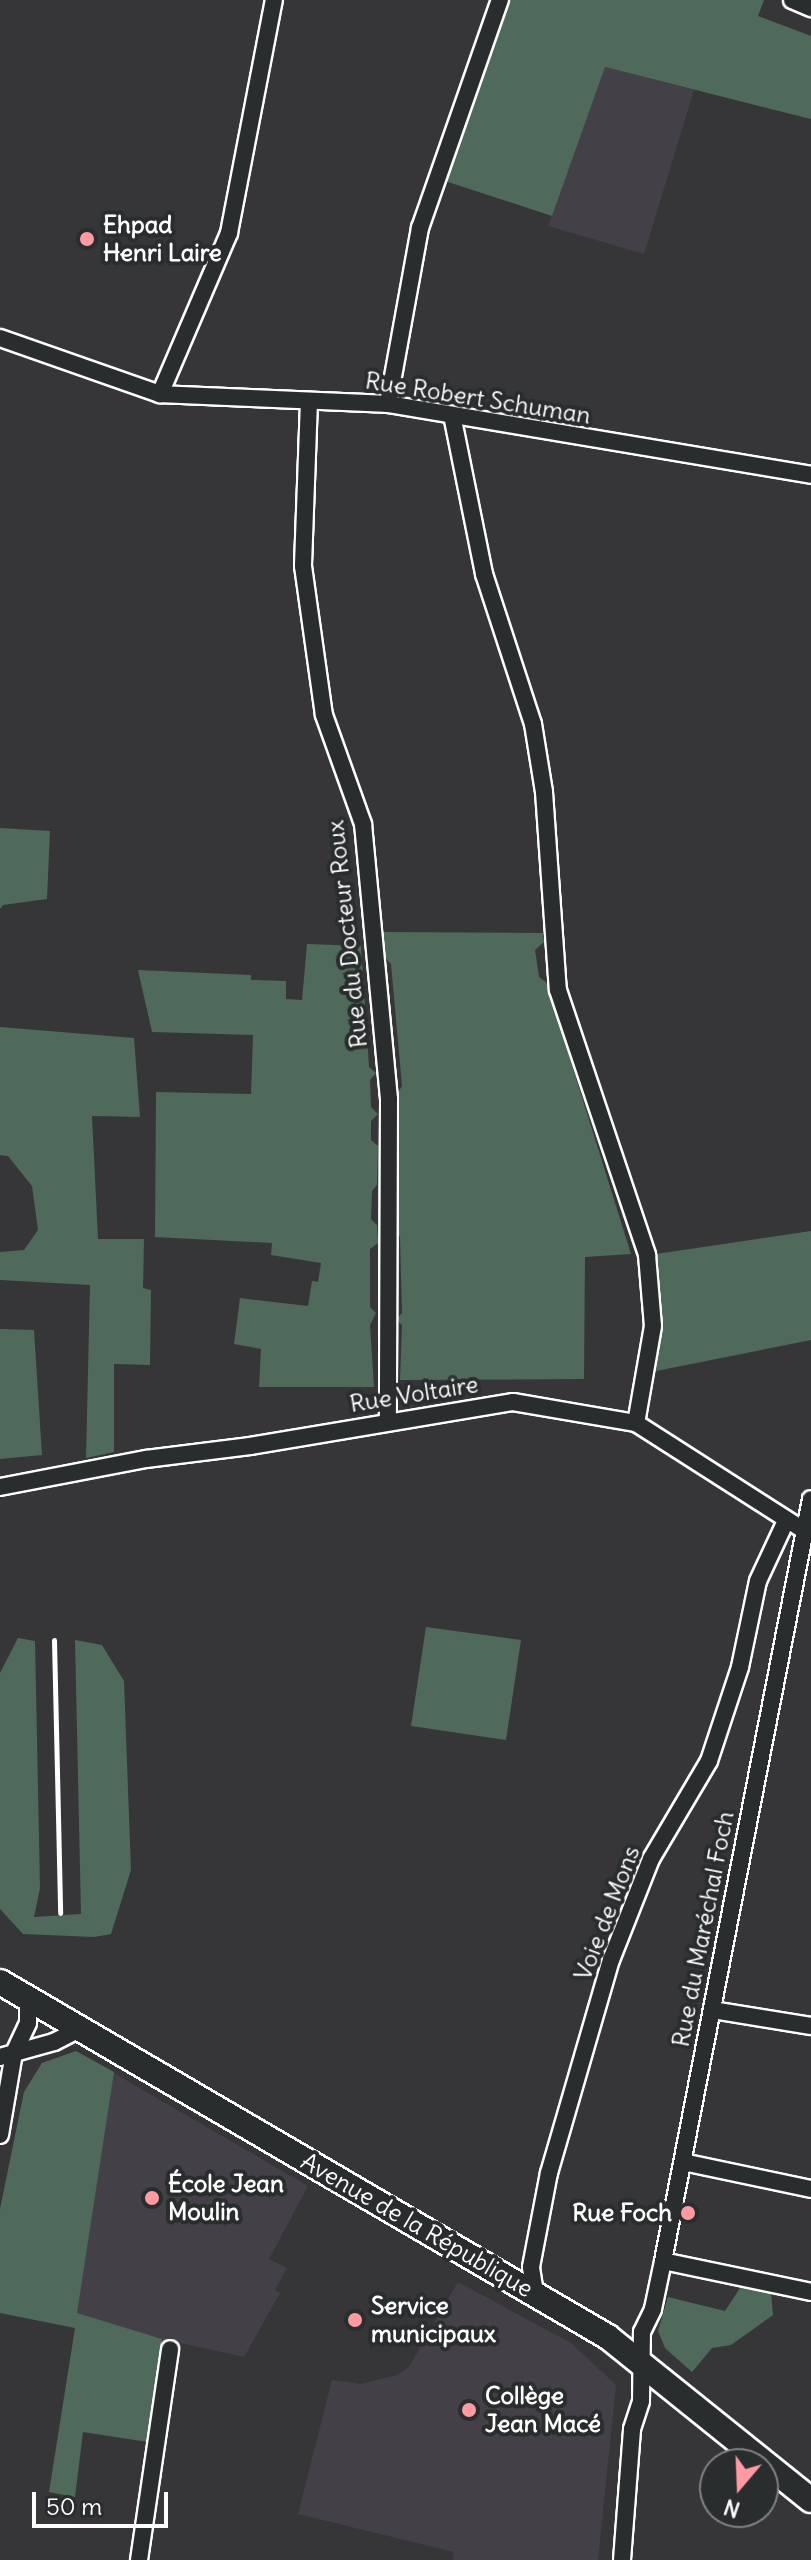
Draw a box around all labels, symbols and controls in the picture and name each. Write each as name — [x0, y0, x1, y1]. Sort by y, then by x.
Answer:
place label: Ehpad Henri Laire — [103, 211, 222, 267]
marker: Ehpad Henri Laire — [78, 230, 96, 248]
street label: Rue Robert Schuman — [363, 366, 593, 430]
street label: Rue du Docteur Roux — [321, 819, 373, 1049]
street label: Rue Voltaire — [348, 1370, 480, 1418]
street label: Rue du Maréchal Foch — [666, 1809, 740, 2049]
street label: Voie de Mons — [568, 1842, 646, 1984]
street label: Avenue de la République — [296, 2147, 538, 2303]
place label: École Jean Moulin — [168, 2170, 284, 2226]
marker: École Jean Moulin — [143, 2189, 161, 2207]
place label: Rue Foch — [572, 2199, 672, 2227]
marker: Rue Foch — [679, 2204, 697, 2222]
place label: Service municipaux — [371, 2292, 496, 2348]
marker: Service municipaux — [346, 2311, 364, 2329]
place label: Collège Jean Macé — [485, 2382, 601, 2438]
marker: Collège Jean Macé — [460, 2401, 478, 2419]
north arrow — [699, 2448, 779, 2528]
scale bar — [36, 2476, 172, 2526]
text: 50 m — [46, 2491, 102, 2521]
text: N — [720, 2493, 744, 2525]

